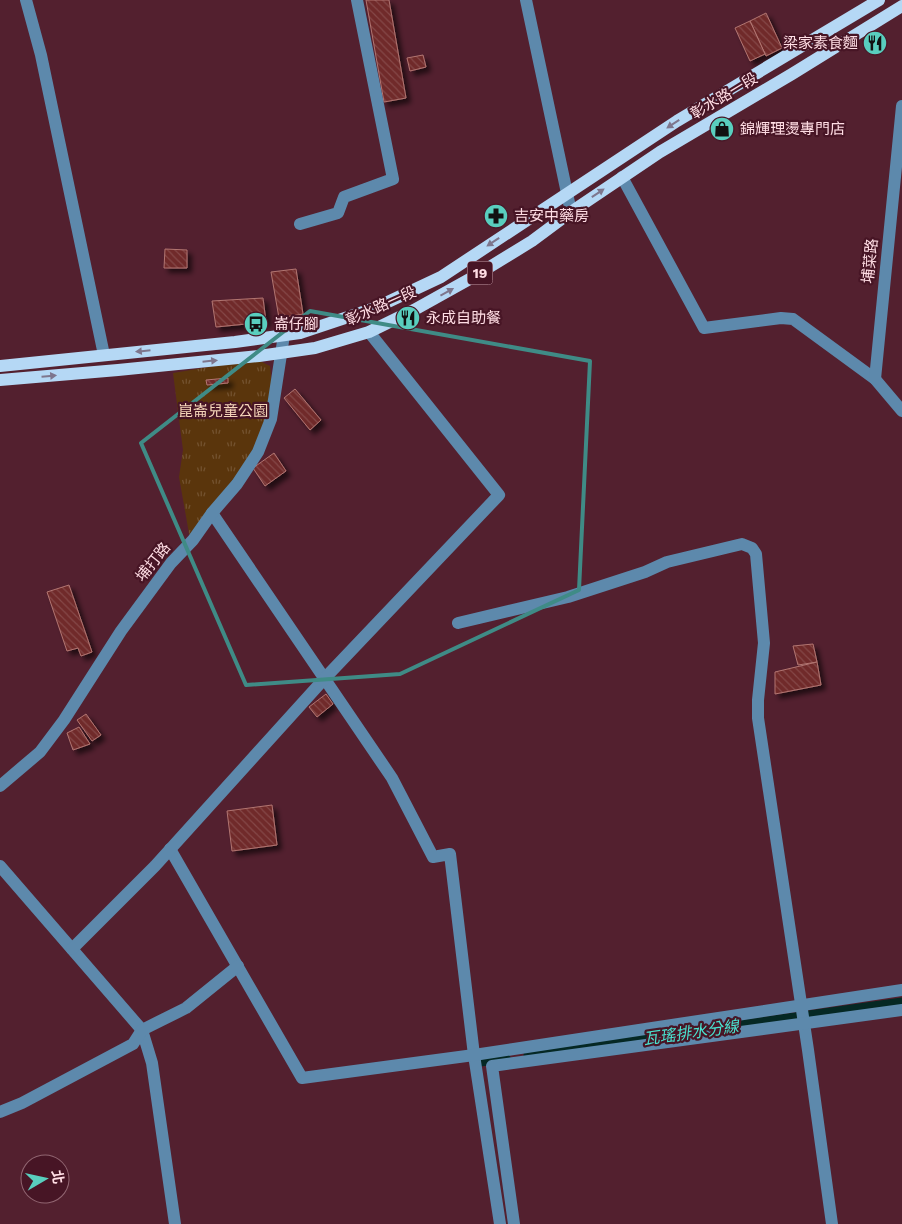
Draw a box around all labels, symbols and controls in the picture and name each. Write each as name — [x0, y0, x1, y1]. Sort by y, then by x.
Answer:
restaurant icon: 梁家素食麵 — [862, 30, 888, 56]
place label: 梁家素食麵 — [783, 34, 858, 52]
street label: 彰水路一段 — [687, 69, 761, 123]
shop icon: 錦輝理燙專門店 — [709, 116, 735, 142]
one-way arrow — [666, 119, 679, 129]
place label: 錦輝理燙專門店 — [740, 120, 845, 138]
one-way arrow — [591, 188, 605, 198]
pharmacy icon: 吉安中藥房 — [483, 203, 509, 229]
place label: 吉安中藥房 — [514, 207, 589, 225]
one-way arrow — [486, 237, 500, 247]
street label: 埔菜路 — [859, 238, 881, 284]
road number: 19 — [468, 262, 492, 284]
street label: 彰水路一段 — [343, 283, 419, 329]
one-way arrow — [441, 287, 454, 296]
restaurant icon: 永成自助餐 — [395, 305, 421, 331]
place label: 永成自助餐 — [426, 309, 501, 327]
bus stop icon: 崙仔腳 — [243, 311, 269, 337]
place label: 崙仔腳 — [274, 315, 319, 333]
one-way arrow — [135, 348, 151, 356]
one-way arrow — [203, 357, 219, 365]
one-way arrow — [41, 371, 57, 379]
park label: 崑崙兒童公園 — [178, 402, 268, 420]
street label: 埔打路 — [132, 539, 174, 585]
water label: 瓦瑤排水分線 — [642, 1016, 742, 1049]
north arrow — [20, 1154, 70, 1204]
text: 北 — [49, 1169, 67, 1185]

